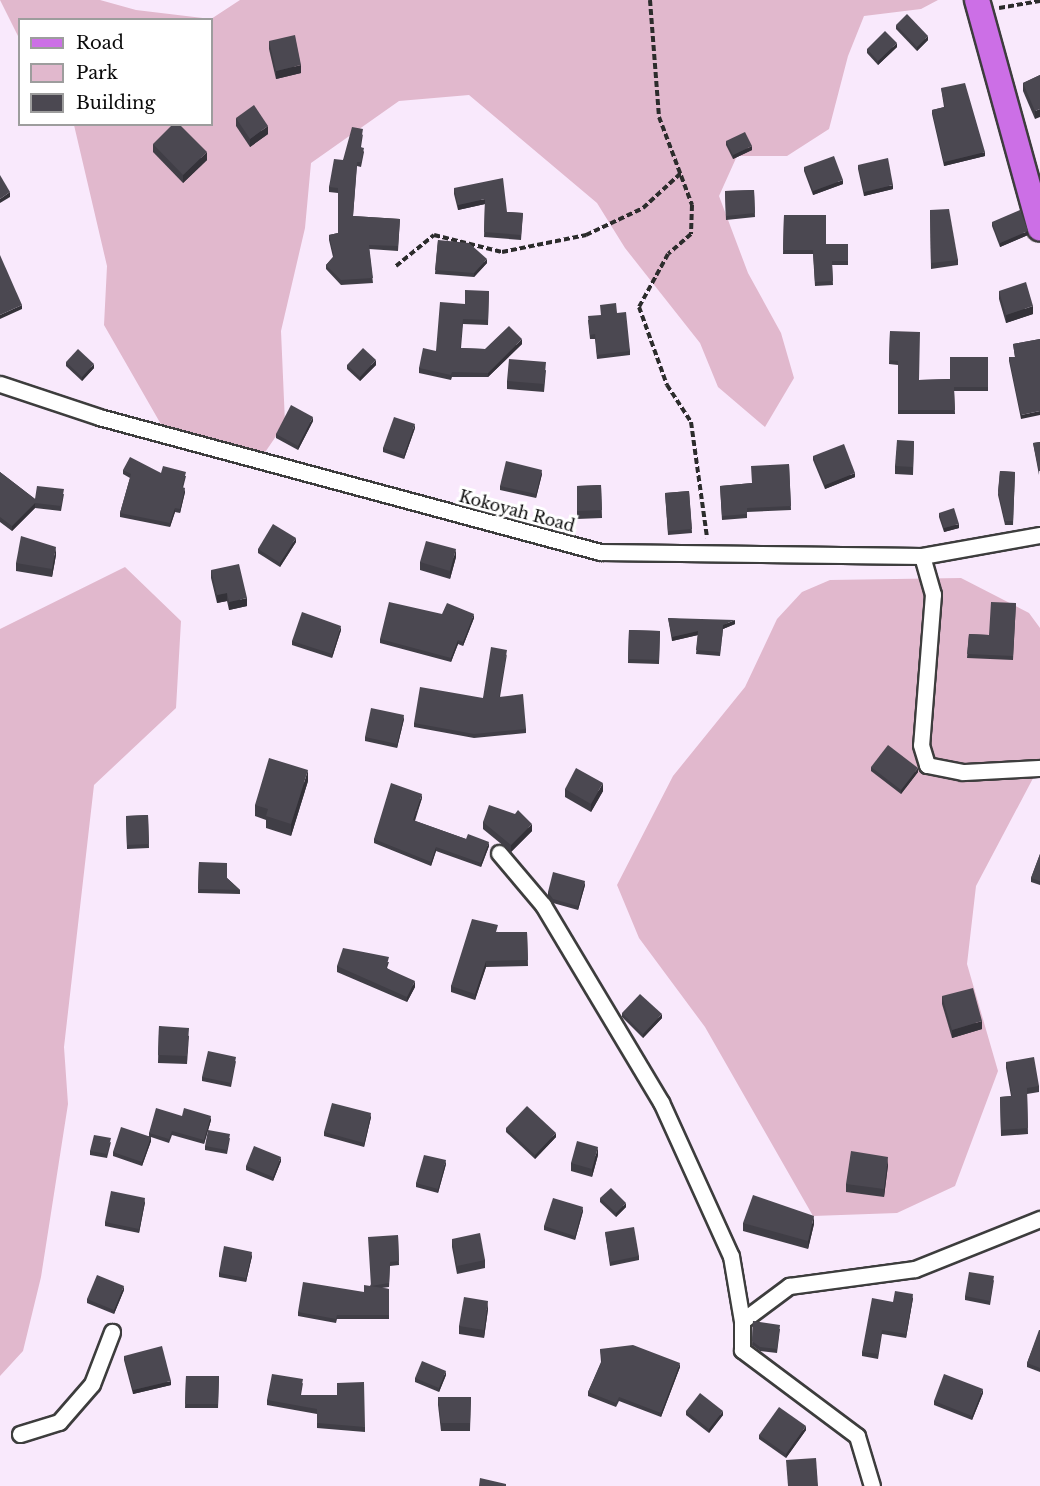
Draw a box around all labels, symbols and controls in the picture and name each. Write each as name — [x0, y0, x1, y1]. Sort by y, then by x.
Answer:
legend — [18, 18, 213, 126]
text: Road — [76, 32, 124, 54]
text: Park — [76, 62, 118, 84]
text: Building — [76, 92, 155, 114]
street label: Kokoyah Road — [457, 486, 577, 536]

